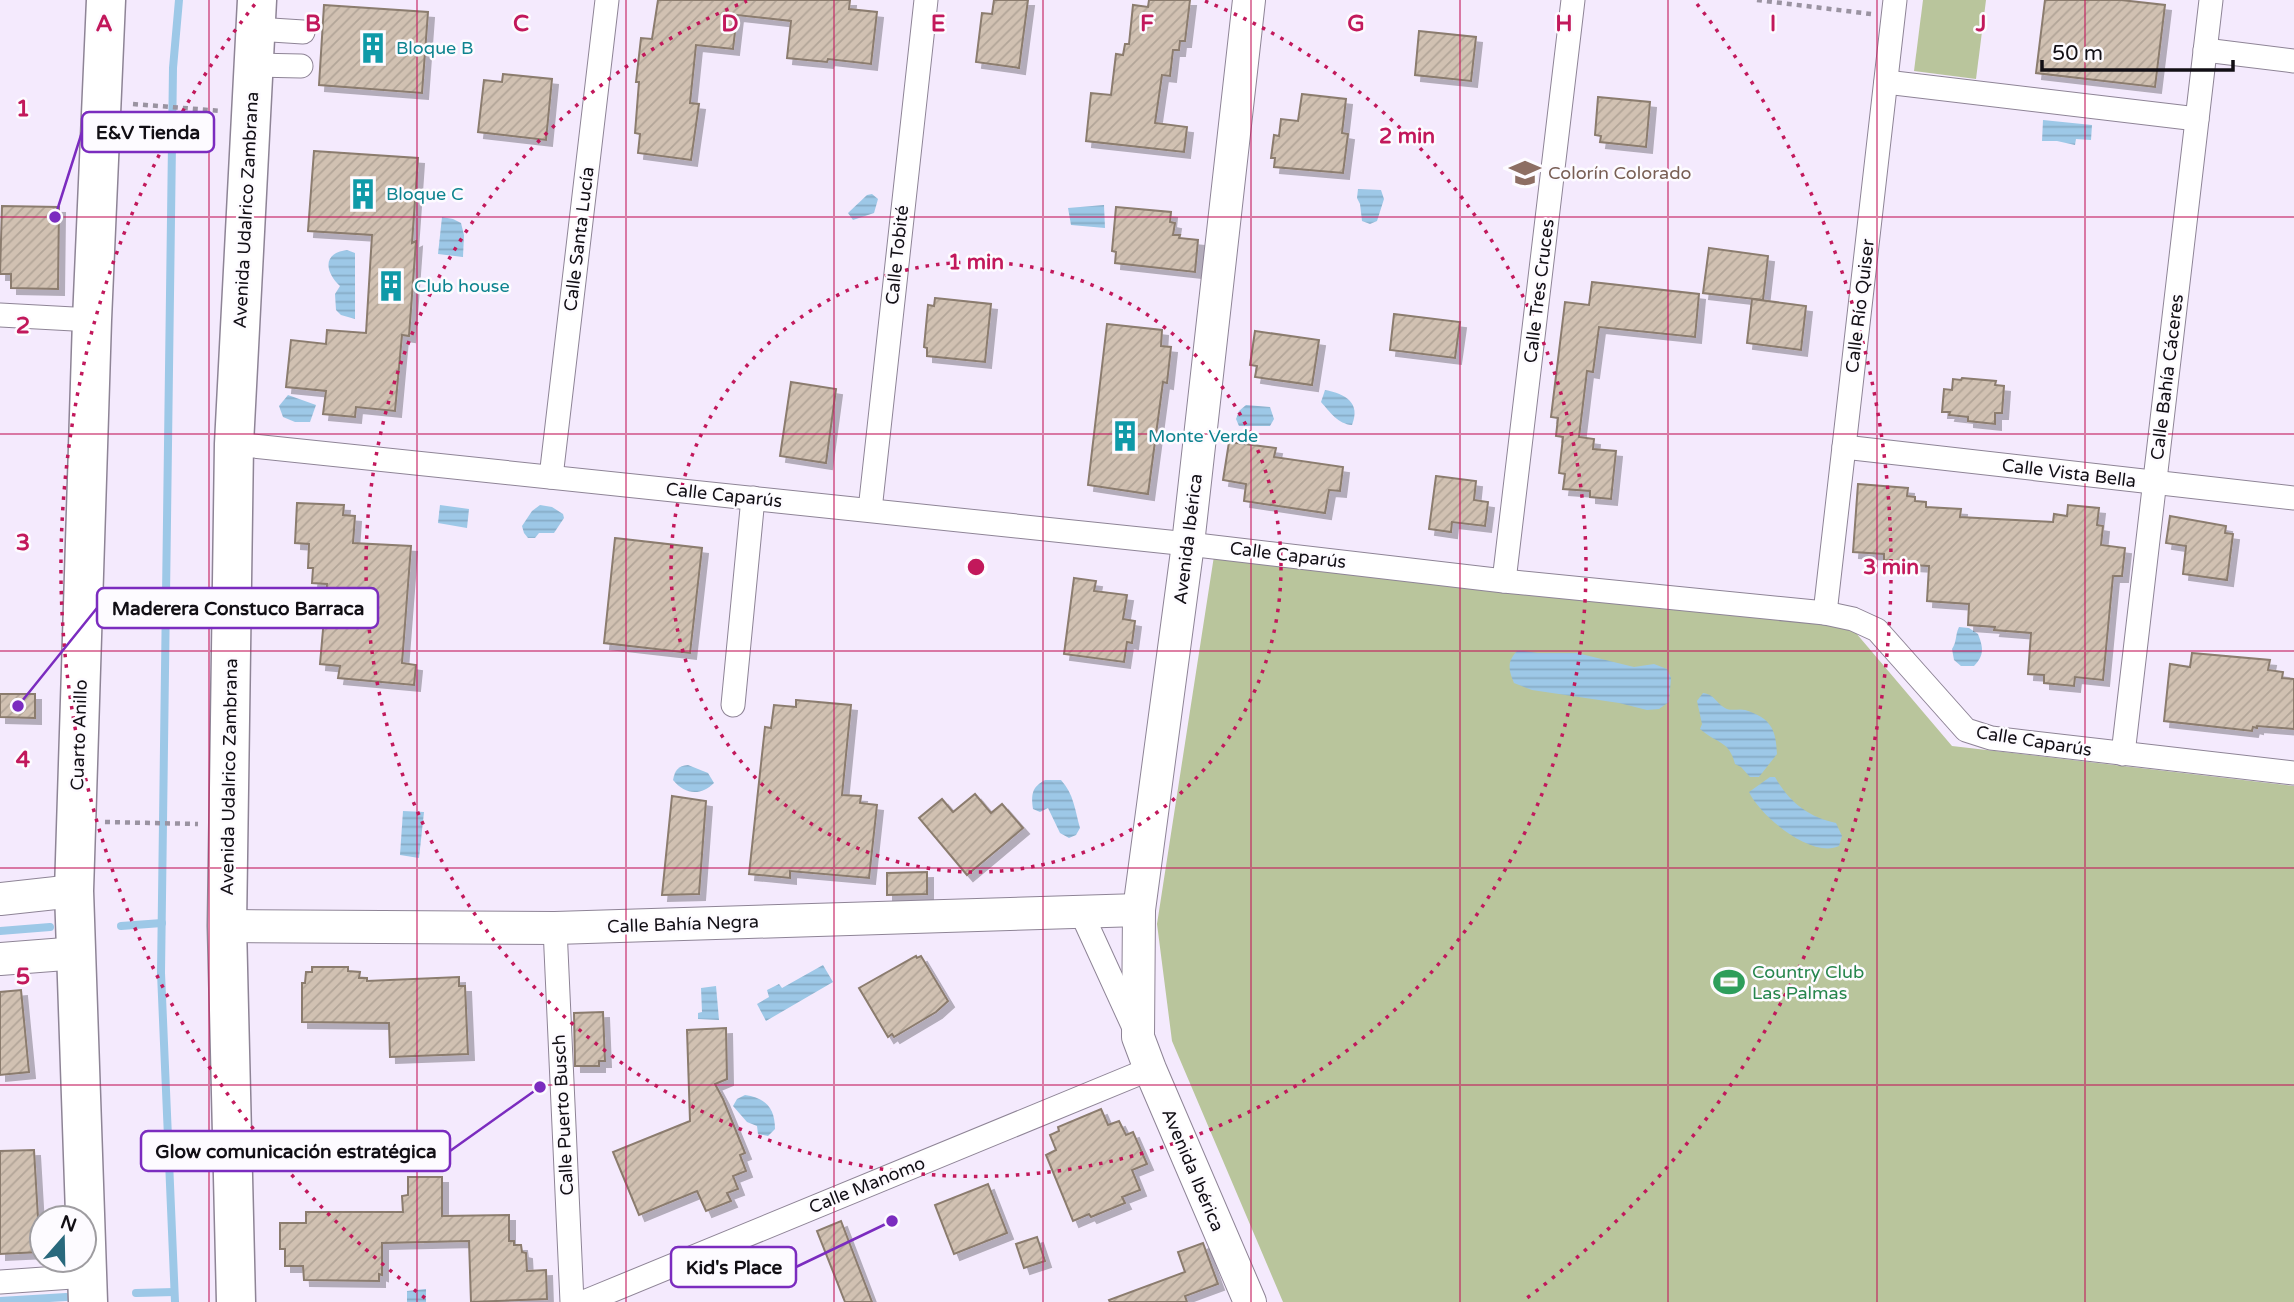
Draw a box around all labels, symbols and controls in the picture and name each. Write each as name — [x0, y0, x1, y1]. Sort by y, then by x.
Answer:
text: A — [95, 10, 113, 38]
text: B — [305, 10, 321, 38]
text: C — [513, 10, 529, 38]
text: D — [721, 10, 739, 38]
text: E — [931, 10, 945, 38]
text: F — [1140, 10, 1154, 38]
text: G — [1347, 10, 1365, 38]
text: H — [1555, 10, 1573, 38]
text: I — [1770, 10, 1776, 38]
text: J — [1975, 10, 1986, 38]
scale bar — [2042, 28, 2233, 72]
building icon: Bloque B — [356, 31, 390, 65]
place label: Bloque B — [396, 37, 473, 59]
text: 50 m — [2052, 41, 2103, 66]
street label: Avenida Udalrico Zambrana — [229, 91, 263, 329]
text: 1 — [16, 95, 30, 123]
callout: E&V Tienda — [82, 112, 214, 152]
text: E&V Tienda — [96, 122, 200, 144]
text: 2 min — [1379, 124, 1435, 149]
school or university icon: Colorín Colorado — [1508, 156, 1542, 190]
place label: Colorín Colorado — [1548, 162, 1692, 184]
street label: Calle Santa Lucía — [559, 165, 599, 313]
building icon: Bloque C — [346, 177, 380, 211]
place label: Bloque C — [386, 183, 463, 205]
street label: Calle Tobité — [881, 204, 913, 306]
street label: Calle Tres Cruces — [1519, 218, 1559, 364]
street label: Calle Río Quiser — [1841, 238, 1879, 374]
text: 1 min — [948, 250, 1004, 275]
building icon: Club house — [374, 269, 408, 303]
place label: Club house — [414, 275, 510, 297]
street label: Calle Bahía Cáceres — [2146, 293, 2188, 461]
text: 2 — [16, 312, 30, 340]
building icon: Monte Verde — [1108, 419, 1142, 453]
place label: Monte Verde — [1148, 425, 1258, 447]
street label: Calle Vista Bella — [2001, 454, 2137, 492]
street label: Avenida Ibérica — [1169, 472, 1207, 606]
street label: Calle Caparús — [665, 478, 783, 512]
text: 3 — [16, 529, 30, 557]
street label: Calle Caparús — [1229, 537, 1347, 573]
centre of rings — [964, 555, 988, 579]
text: 3 min — [1863, 555, 1919, 580]
callout: Maderera Constuco Barraca — [97, 588, 378, 628]
text: Maderera Constuco Barraca — [112, 598, 364, 620]
street label: Avenida Udalrico Zambrana — [216, 658, 242, 896]
street label: Cuarto Anillo — [66, 679, 92, 791]
street label: Calle Caparús — [1974, 721, 2094, 761]
text: 4 — [16, 746, 31, 774]
street label: Calle Bahía Negra — [607, 910, 759, 938]
place label: Country Club Las Palmas — [1752, 961, 1864, 1004]
text: 5 — [16, 963, 30, 991]
sports icon: Country Club Las Palmas — [1712, 965, 1746, 999]
street label: Calle Puerto Busch — [548, 1034, 578, 1196]
street label: Avenida Ibérica — [1157, 1105, 1229, 1235]
callout: Glow comunicación estratégica — [141, 1131, 450, 1171]
text: Glow comunicación estratégica — [155, 1141, 437, 1164]
street label: Calle Manomo — [806, 1152, 928, 1218]
north arrow — [28, 1204, 98, 1274]
text: N — [58, 1211, 79, 1237]
callout: Kid's Place — [671, 1247, 796, 1287]
text: Kid's Place — [686, 1257, 783, 1279]

